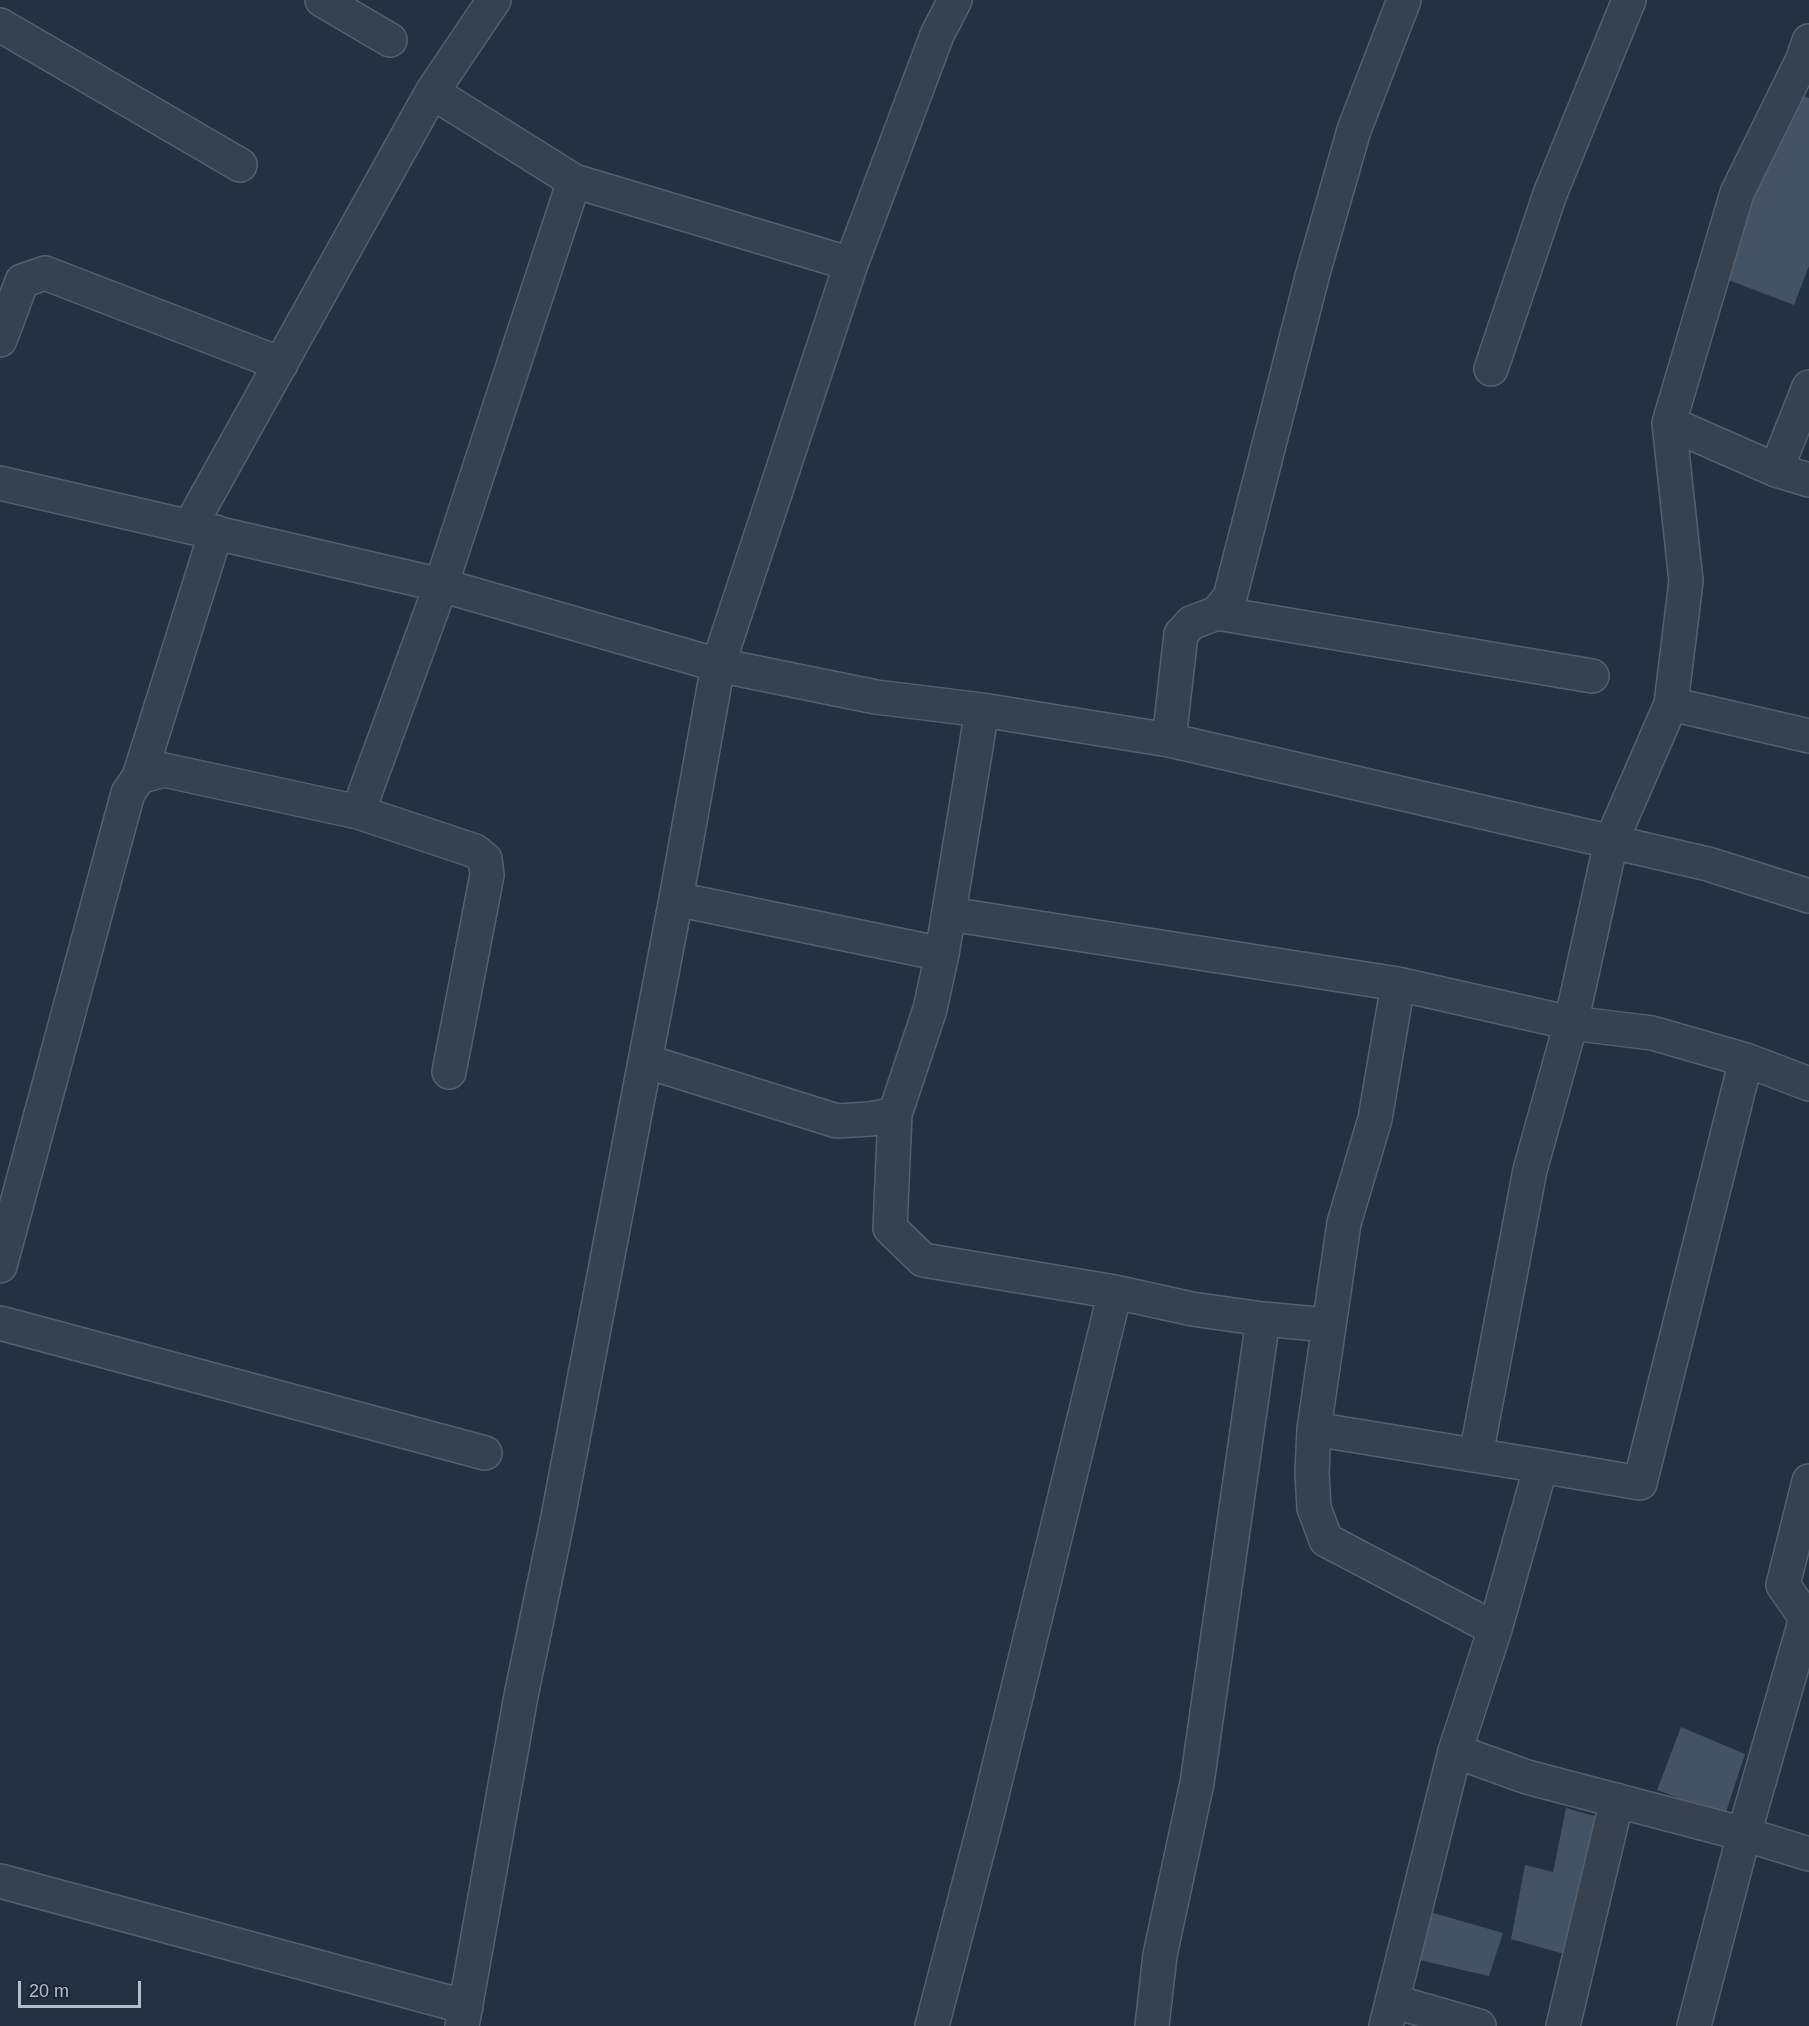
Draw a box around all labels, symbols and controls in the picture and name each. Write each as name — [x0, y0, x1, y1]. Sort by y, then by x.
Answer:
scale bar — [21, 1969, 144, 2007]
text: 20 m — [29, 1981, 69, 2001]

